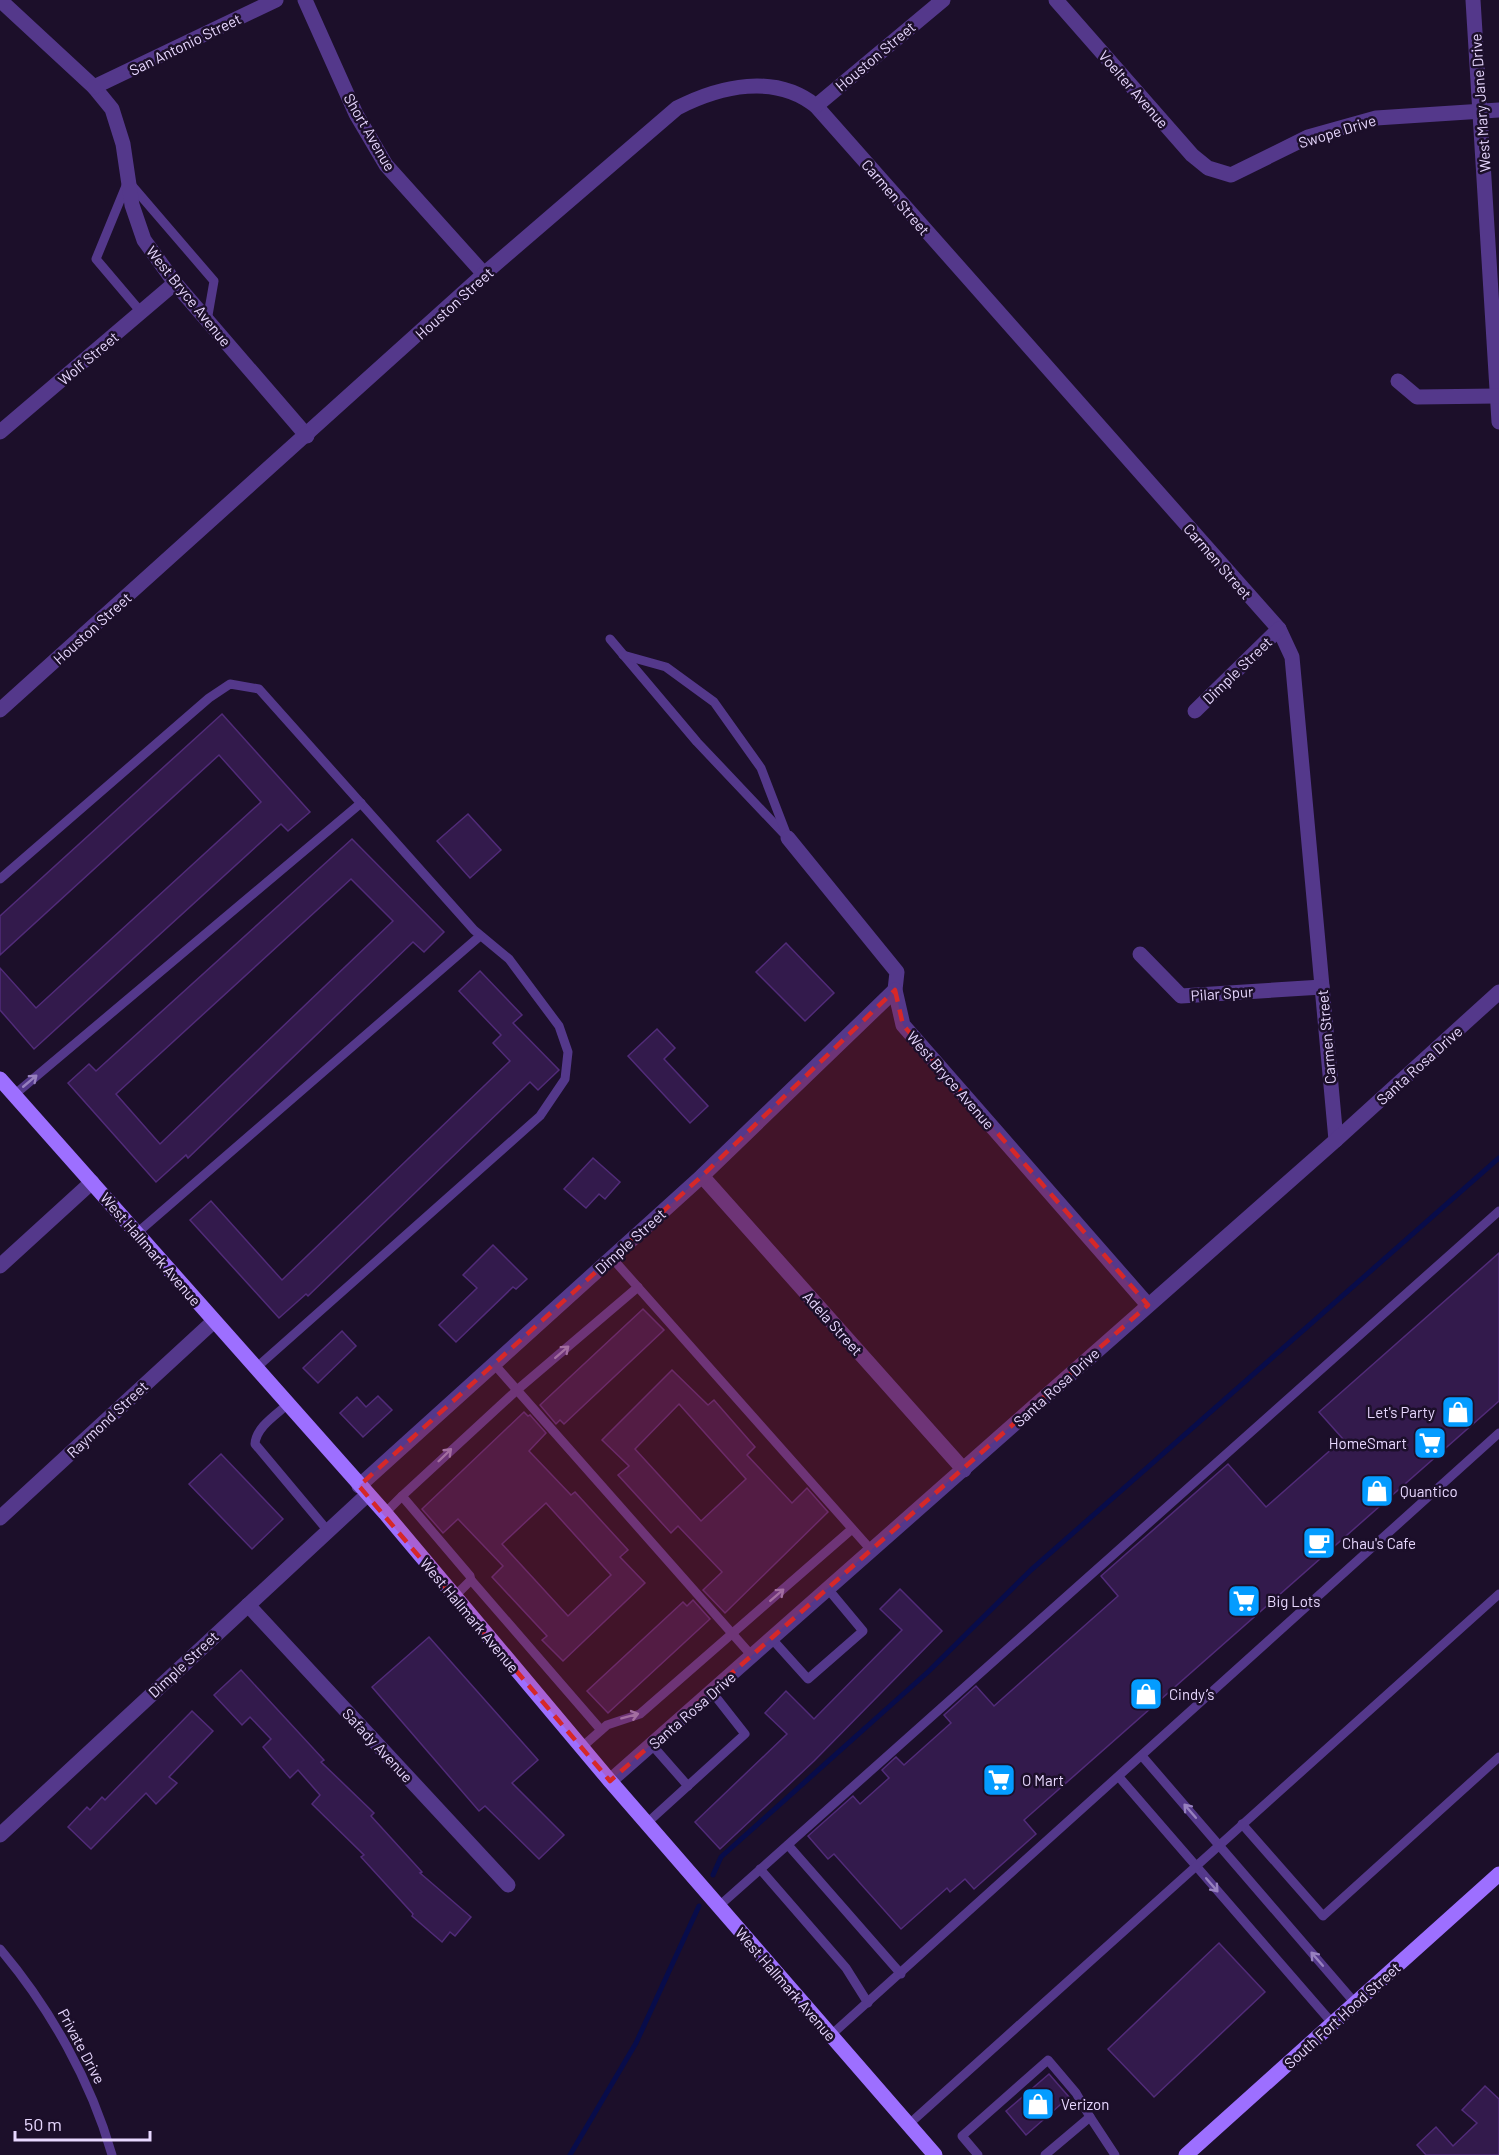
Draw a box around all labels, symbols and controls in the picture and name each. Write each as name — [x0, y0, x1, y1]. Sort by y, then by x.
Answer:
street label: San Antonio Street — [126, 9, 244, 79]
street label: Houston Street — [831, 17, 919, 95]
street label: West Mary Jane Drive — [1466, 33, 1494, 173]
street label: Voelter Avenue — [1095, 46, 1173, 132]
street label: Short Avenue — [341, 90, 399, 174]
street label: Swope Drive — [1296, 111, 1378, 151]
street label: Carmen Street — [858, 155, 934, 239]
street label: West Bryce Avenue — [143, 242, 235, 350]
street label: Houston Street — [411, 263, 497, 343]
street label: Wolf Street — [54, 328, 122, 388]
street label: Carmen Street — [1180, 519, 1256, 603]
street label: Houston Street — [49, 588, 135, 668]
street label: Dimple Street — [1199, 633, 1275, 707]
street label: Pilar Spur — [1190, 982, 1254, 1004]
street label: Carmen Street — [1313, 989, 1339, 1085]
street label: Santa Rosa Drive — [1372, 1022, 1466, 1108]
street label: West Bryce Avenue — [903, 1027, 999, 1133]
one-way arrow — [22, 1074, 38, 1087]
street label: West Hallmark Avenue — [97, 1189, 205, 1309]
street label: Dimple Street — [591, 1204, 669, 1278]
street label: Adela Street — [799, 1287, 867, 1359]
street label: Santa Rosa Drive — [1009, 1344, 1103, 1430]
one-way arrow — [554, 1345, 569, 1359]
street label: Raymond Street — [63, 1377, 151, 1461]
shop icon: Let's Party — [1440, 1394, 1476, 1430]
place label: Let's Party — [1367, 1403, 1435, 1421]
supermarket icon: HomeSmart — [1412, 1425, 1448, 1461]
place label: HomeSmart — [1329, 1434, 1407, 1452]
one-way arrow — [437, 1448, 452, 1463]
shop icon: Quantico — [1359, 1473, 1395, 1509]
place label: Quantico — [1400, 1482, 1458, 1500]
cafe icon: Chau's Cafe — [1301, 1525, 1337, 1561]
place label: Chau's Cafe — [1342, 1534, 1416, 1552]
street label: West Hallmark Avenue — [417, 1554, 523, 1676]
supermarket icon: Big Lots — [1226, 1583, 1262, 1619]
one-way arrow — [769, 1588, 784, 1602]
place label: Big Lots — [1267, 1592, 1321, 1610]
street label: Dimple Street — [144, 1627, 222, 1701]
street label: Santa Rosa Drive — [645, 1667, 739, 1753]
shop icon: Cindy’s — [1128, 1676, 1164, 1712]
place label: Cindy’s — [1169, 1685, 1214, 1703]
street label: Safady Avenue — [339, 1704, 417, 1786]
one-way arrow — [620, 1710, 639, 1722]
supermarket icon: O Mart — [981, 1762, 1017, 1798]
place label: O Mart — [1022, 1771, 1064, 1789]
one-way arrow — [1183, 1803, 1196, 1819]
one-way arrow — [1205, 1877, 1219, 1892]
street label: West Hallmark Avenue — [732, 1924, 840, 2044]
one-way arrow — [1310, 1952, 1324, 1967]
street label: South Fort Hood Street — [1280, 1958, 1404, 2072]
street label: Private Drive — [55, 2005, 109, 2087]
shop icon: Verizon — [1020, 2086, 1056, 2122]
place label: Verizon — [1061, 2095, 1109, 2113]
scale bar — [15, 2104, 150, 2142]
text: 50 m — [24, 2113, 62, 2135]

